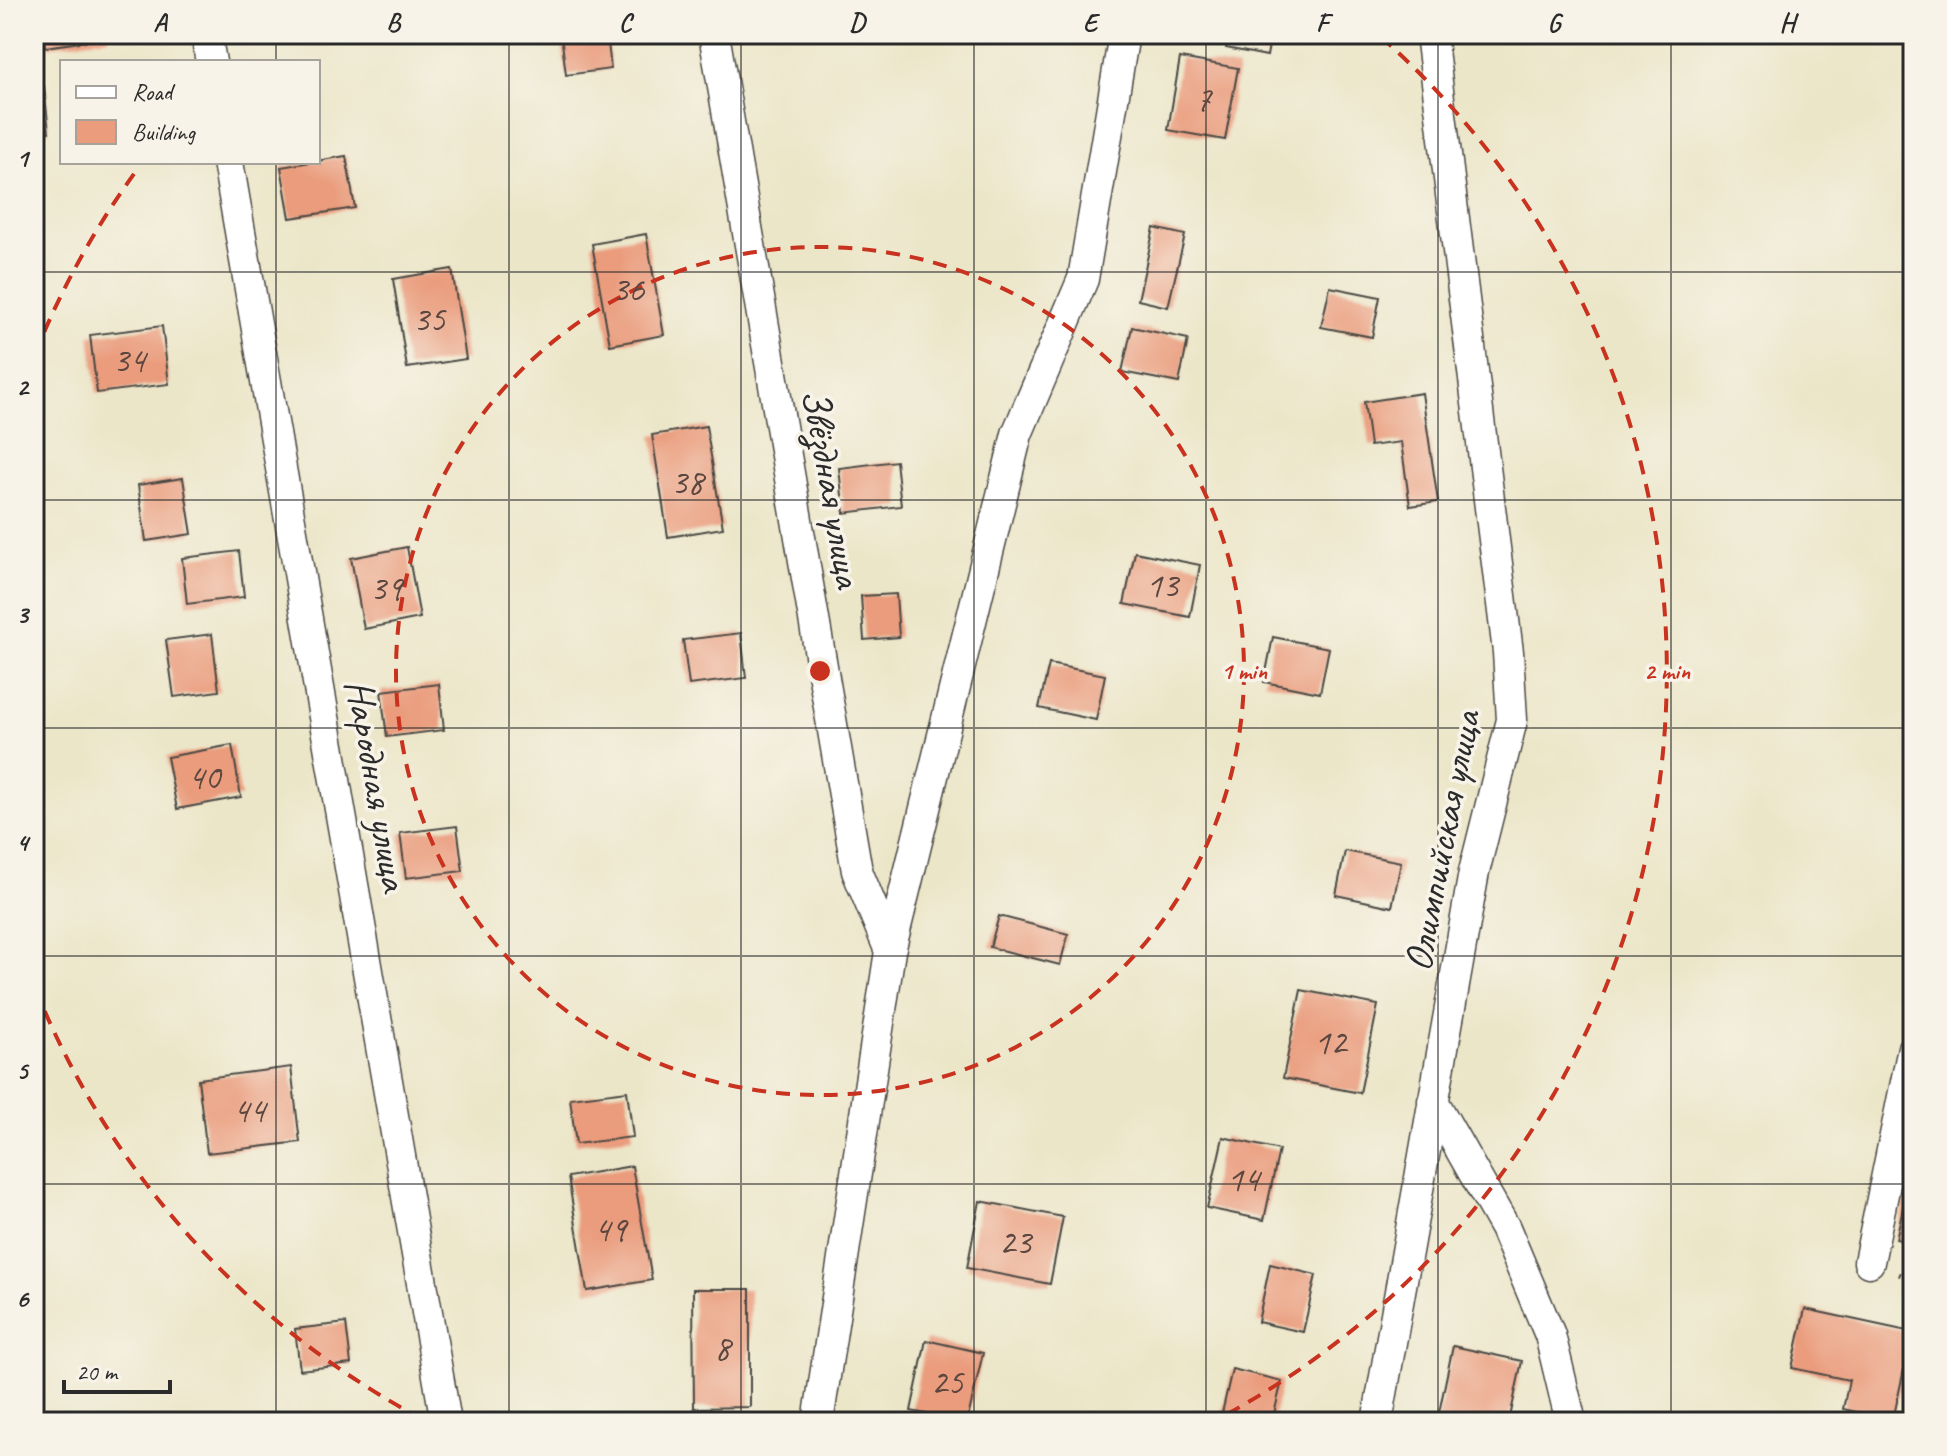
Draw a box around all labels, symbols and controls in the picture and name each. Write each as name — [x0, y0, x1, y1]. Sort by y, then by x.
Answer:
text: A — [153, 6, 168, 39]
text: B — [386, 6, 402, 39]
text: C — [619, 6, 635, 39]
text: D — [849, 6, 867, 39]
text: E — [1083, 6, 1101, 39]
text: F — [1316, 6, 1334, 39]
text: G — [1548, 6, 1564, 39]
text: H — [1780, 6, 1800, 39]
legend — [60, 60, 320, 164]
house number: 7 — [1195, 76, 1213, 122]
text: Road — [132, 77, 176, 107]
text: Building — [132, 117, 197, 147]
text: 1 — [16, 142, 31, 175]
house number: 36 — [612, 266, 646, 312]
house number: 35 — [413, 296, 447, 342]
house number: 34 — [113, 337, 149, 383]
text: 2 — [16, 370, 30, 403]
street label: Звёздная улица — [790, 385, 875, 594]
house number: 38 — [671, 459, 707, 505]
house number: 13 — [1146, 562, 1181, 608]
house number: 39 — [370, 565, 405, 611]
text: 3 — [16, 598, 30, 631]
text: 1 min — [1221, 656, 1268, 686]
text: 2 min — [1644, 656, 1691, 686]
centre of rings — [806, 657, 834, 685]
street label: Народная улица — [334, 675, 421, 897]
street label: Олимпийская улица — [1392, 704, 1492, 975]
house number: 40 — [188, 754, 223, 800]
text: 4 — [16, 826, 31, 859]
house number: 12 — [1314, 1019, 1349, 1065]
text: 5 — [16, 1054, 30, 1087]
house number: 44 — [233, 1087, 269, 1133]
house number: 14 — [1227, 1156, 1263, 1202]
house number: 49 — [594, 1206, 629, 1252]
house number: 23 — [999, 1219, 1034, 1265]
text: 6 — [16, 1282, 30, 1315]
house number: 8 — [714, 1325, 734, 1371]
scale bar — [64, 1344, 170, 1394]
text: 20 m — [76, 1357, 119, 1387]
house number: 25 — [931, 1359, 965, 1405]

